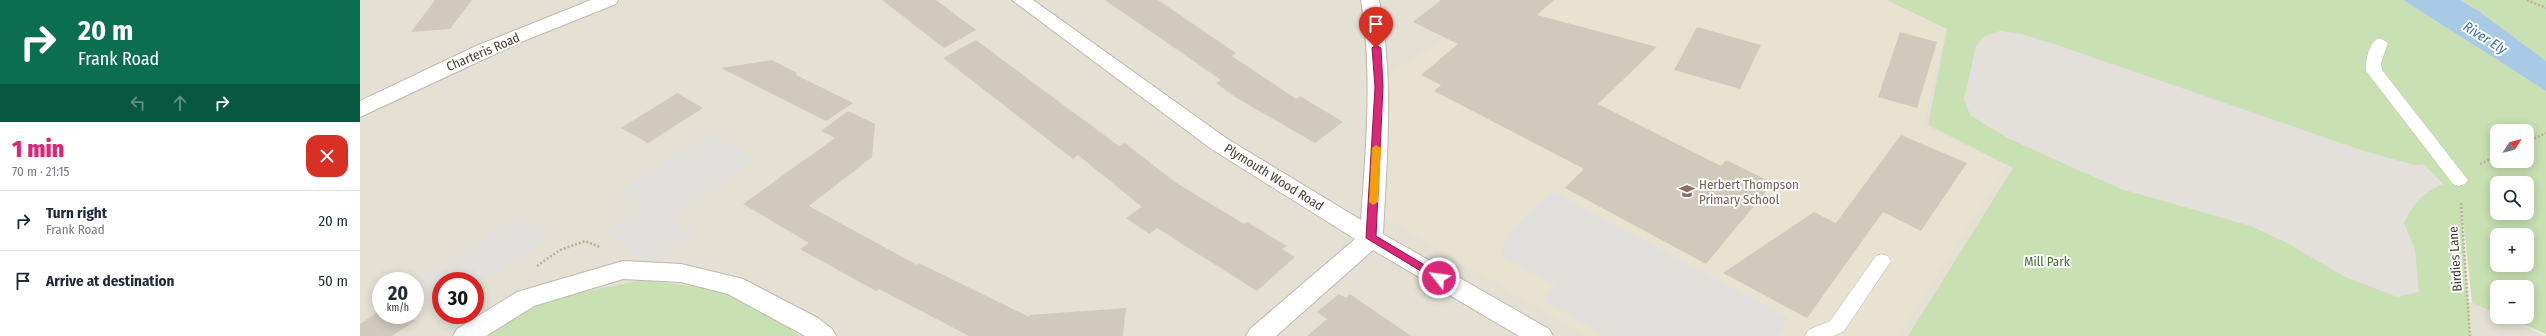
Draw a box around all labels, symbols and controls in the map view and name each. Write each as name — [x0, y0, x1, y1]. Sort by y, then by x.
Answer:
pin — [1359, 7.0, 1393, 48]
icon: arrive — [1365, 13, 1387, 35]
text: 20 m — [78, 14, 133, 47]
icon: right — [12, 16, 64, 68]
water label: River Ely — [2460, 18, 2511, 58]
street label: Charteris Road — [444, 30, 522, 74]
text: Frank Road — [78, 48, 159, 70]
icon: left — [127, 92, 149, 114]
icon: ahead — [169, 92, 191, 114]
icon: right — [211, 92, 233, 114]
north arrow — [2490, 124, 2534, 168]
map controls — [2490, 124, 2534, 324]
text: 1 min — [12, 135, 64, 163]
button: close — [306, 135, 348, 177]
street label: Plymouth Wood Road — [1222, 140, 1326, 214]
text: 70 m · 21:15 — [12, 164, 70, 179]
button: search — [2490, 176, 2534, 220]
place label: Herbert Thompson Primary School — [1699, 177, 1799, 207]
school or university icon: Herbert Thompson Primary School — [1678, 182, 1696, 200]
text: Turn right — [46, 204, 107, 222]
icon: right — [12, 210, 34, 232]
text: 20 m — [319, 212, 348, 230]
text: Frank Road — [46, 222, 105, 237]
street label: Birdies Lane — [2445, 226, 2465, 292]
button: + — [2490, 228, 2534, 272]
park label: Mill Park — [2024, 254, 2071, 269]
position arrow — [1418, 257, 1460, 299]
icon: arrive — [12, 270, 34, 292]
text: Arrive at destination — [46, 272, 174, 290]
text: 50 m — [318, 272, 348, 290]
speed limit sign: 30 — [432, 272, 484, 324]
button: − — [2490, 280, 2534, 324]
text: 20 — [388, 281, 408, 305]
text: km/h — [387, 302, 409, 314]

